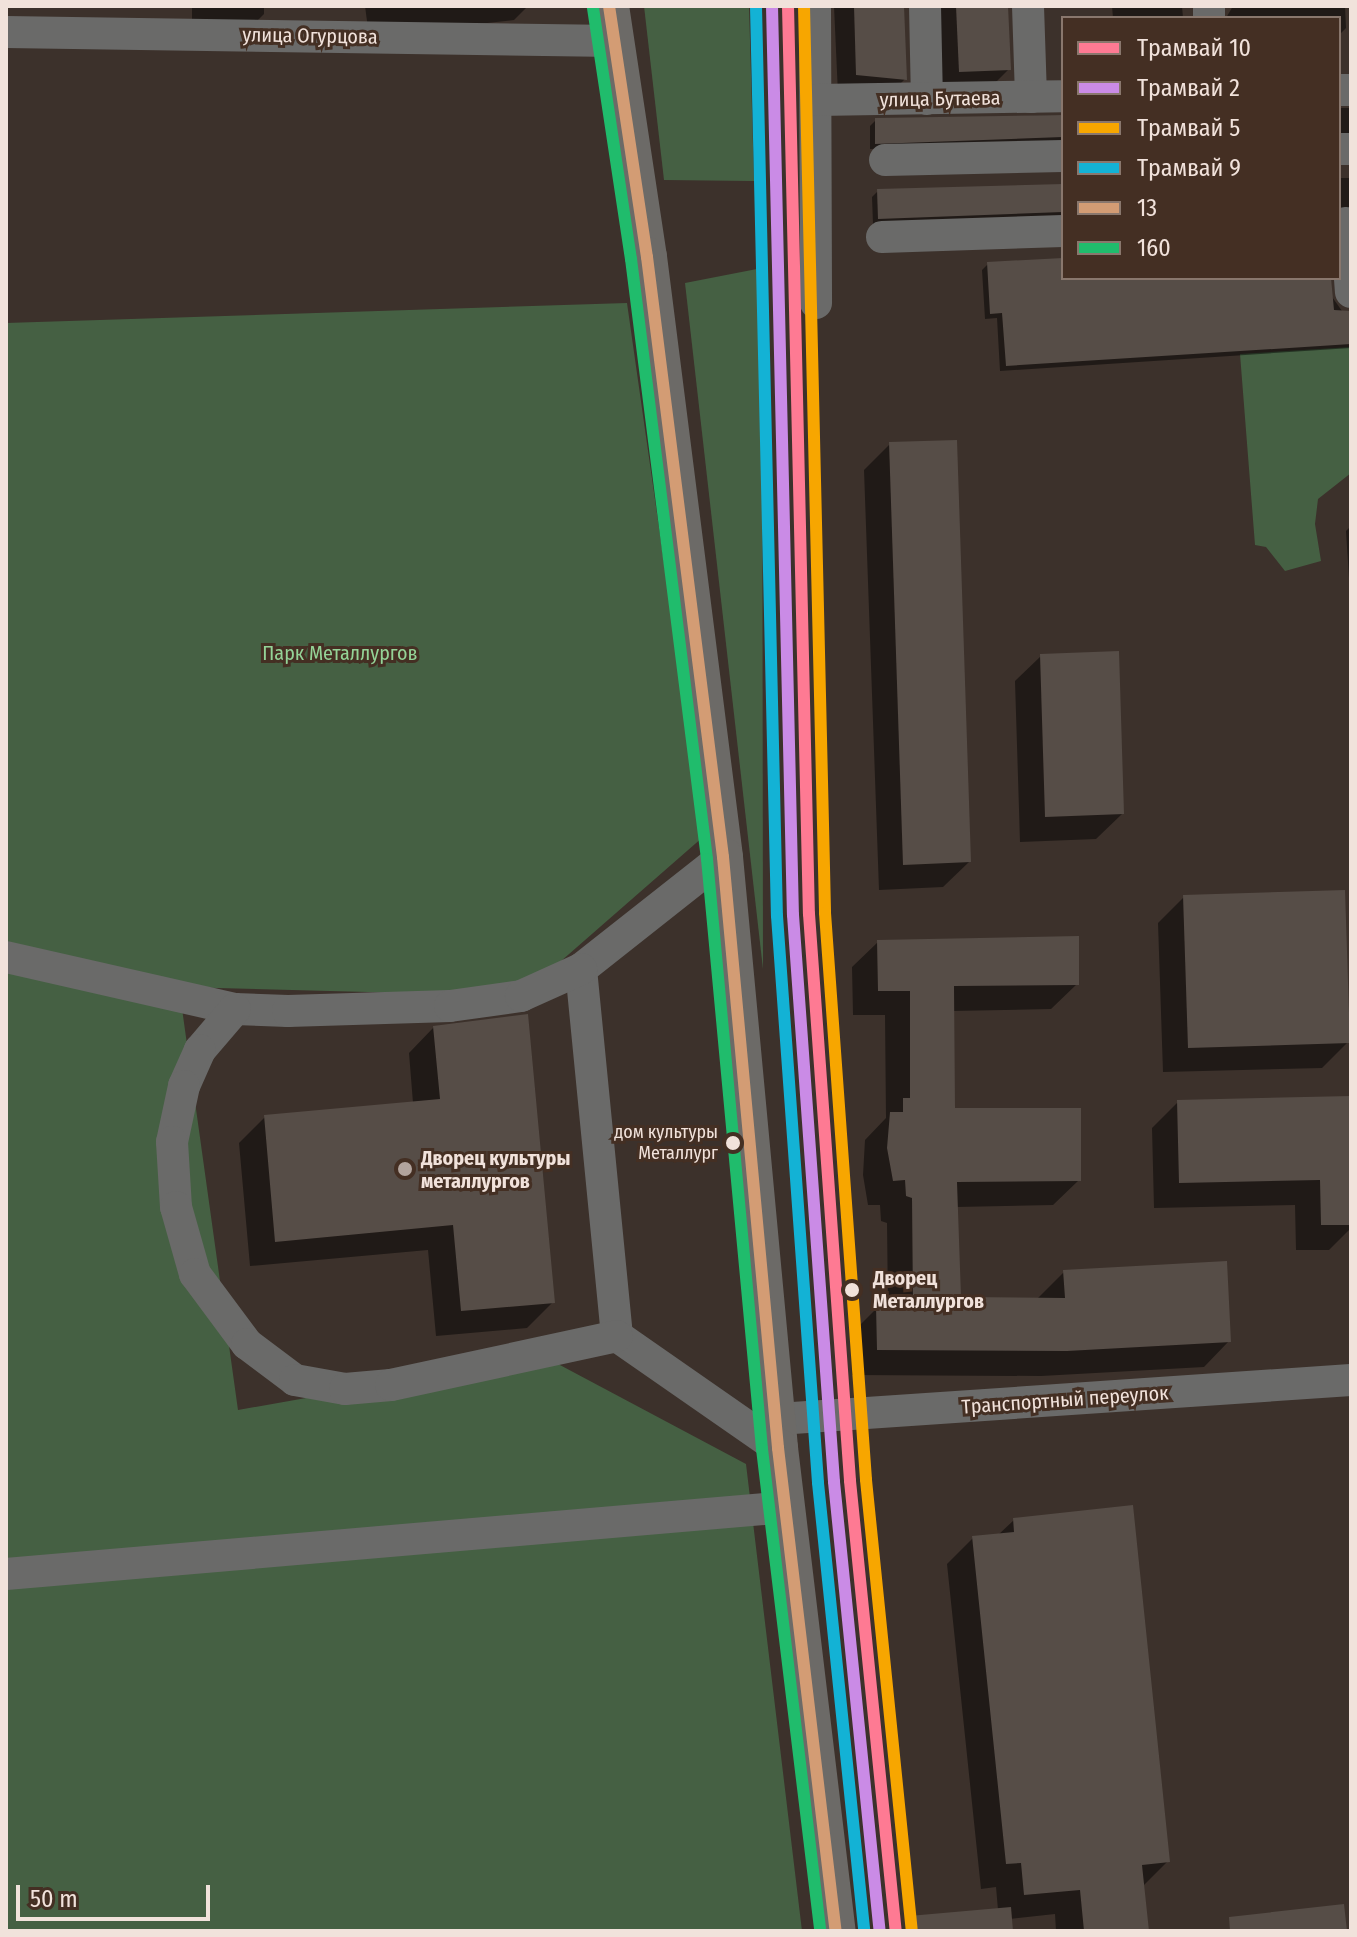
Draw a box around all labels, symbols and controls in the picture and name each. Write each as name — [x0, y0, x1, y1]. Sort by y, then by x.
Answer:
legend — [1061, 16, 1341, 280]
street label: улица Огурцова — [242, 23, 378, 49]
text: Трамвай 10 — [1137, 34, 1251, 62]
text: Трамвай 2 — [1137, 74, 1240, 102]
street label: улица Бутаева — [879, 86, 1001, 112]
text: Трамвай 5 — [1137, 114, 1240, 142]
text: Трамвай 9 — [1137, 154, 1241, 182]
text: 13 — [1137, 194, 1157, 222]
text: 160 — [1137, 234, 1171, 262]
park label: Парк Металлургов — [262, 641, 418, 665]
place label: дом культуры Металлург — [614, 1122, 718, 1164]
marker: дом культуры Металлург — [725, 1135, 741, 1151]
place label: Дворец культуры металлургов — [421, 1146, 570, 1193]
marker: Дворец культуры металлургов — [396, 1160, 414, 1178]
place label: Дворец Металлургов — [873, 1266, 984, 1313]
marker: Дворец Металлургов — [838, 1276, 866, 1304]
street label: Транспортный переулок — [961, 1381, 1169, 1419]
scale bar — [20, 1869, 214, 1919]
text: 50 m — [30, 1885, 78, 1913]

